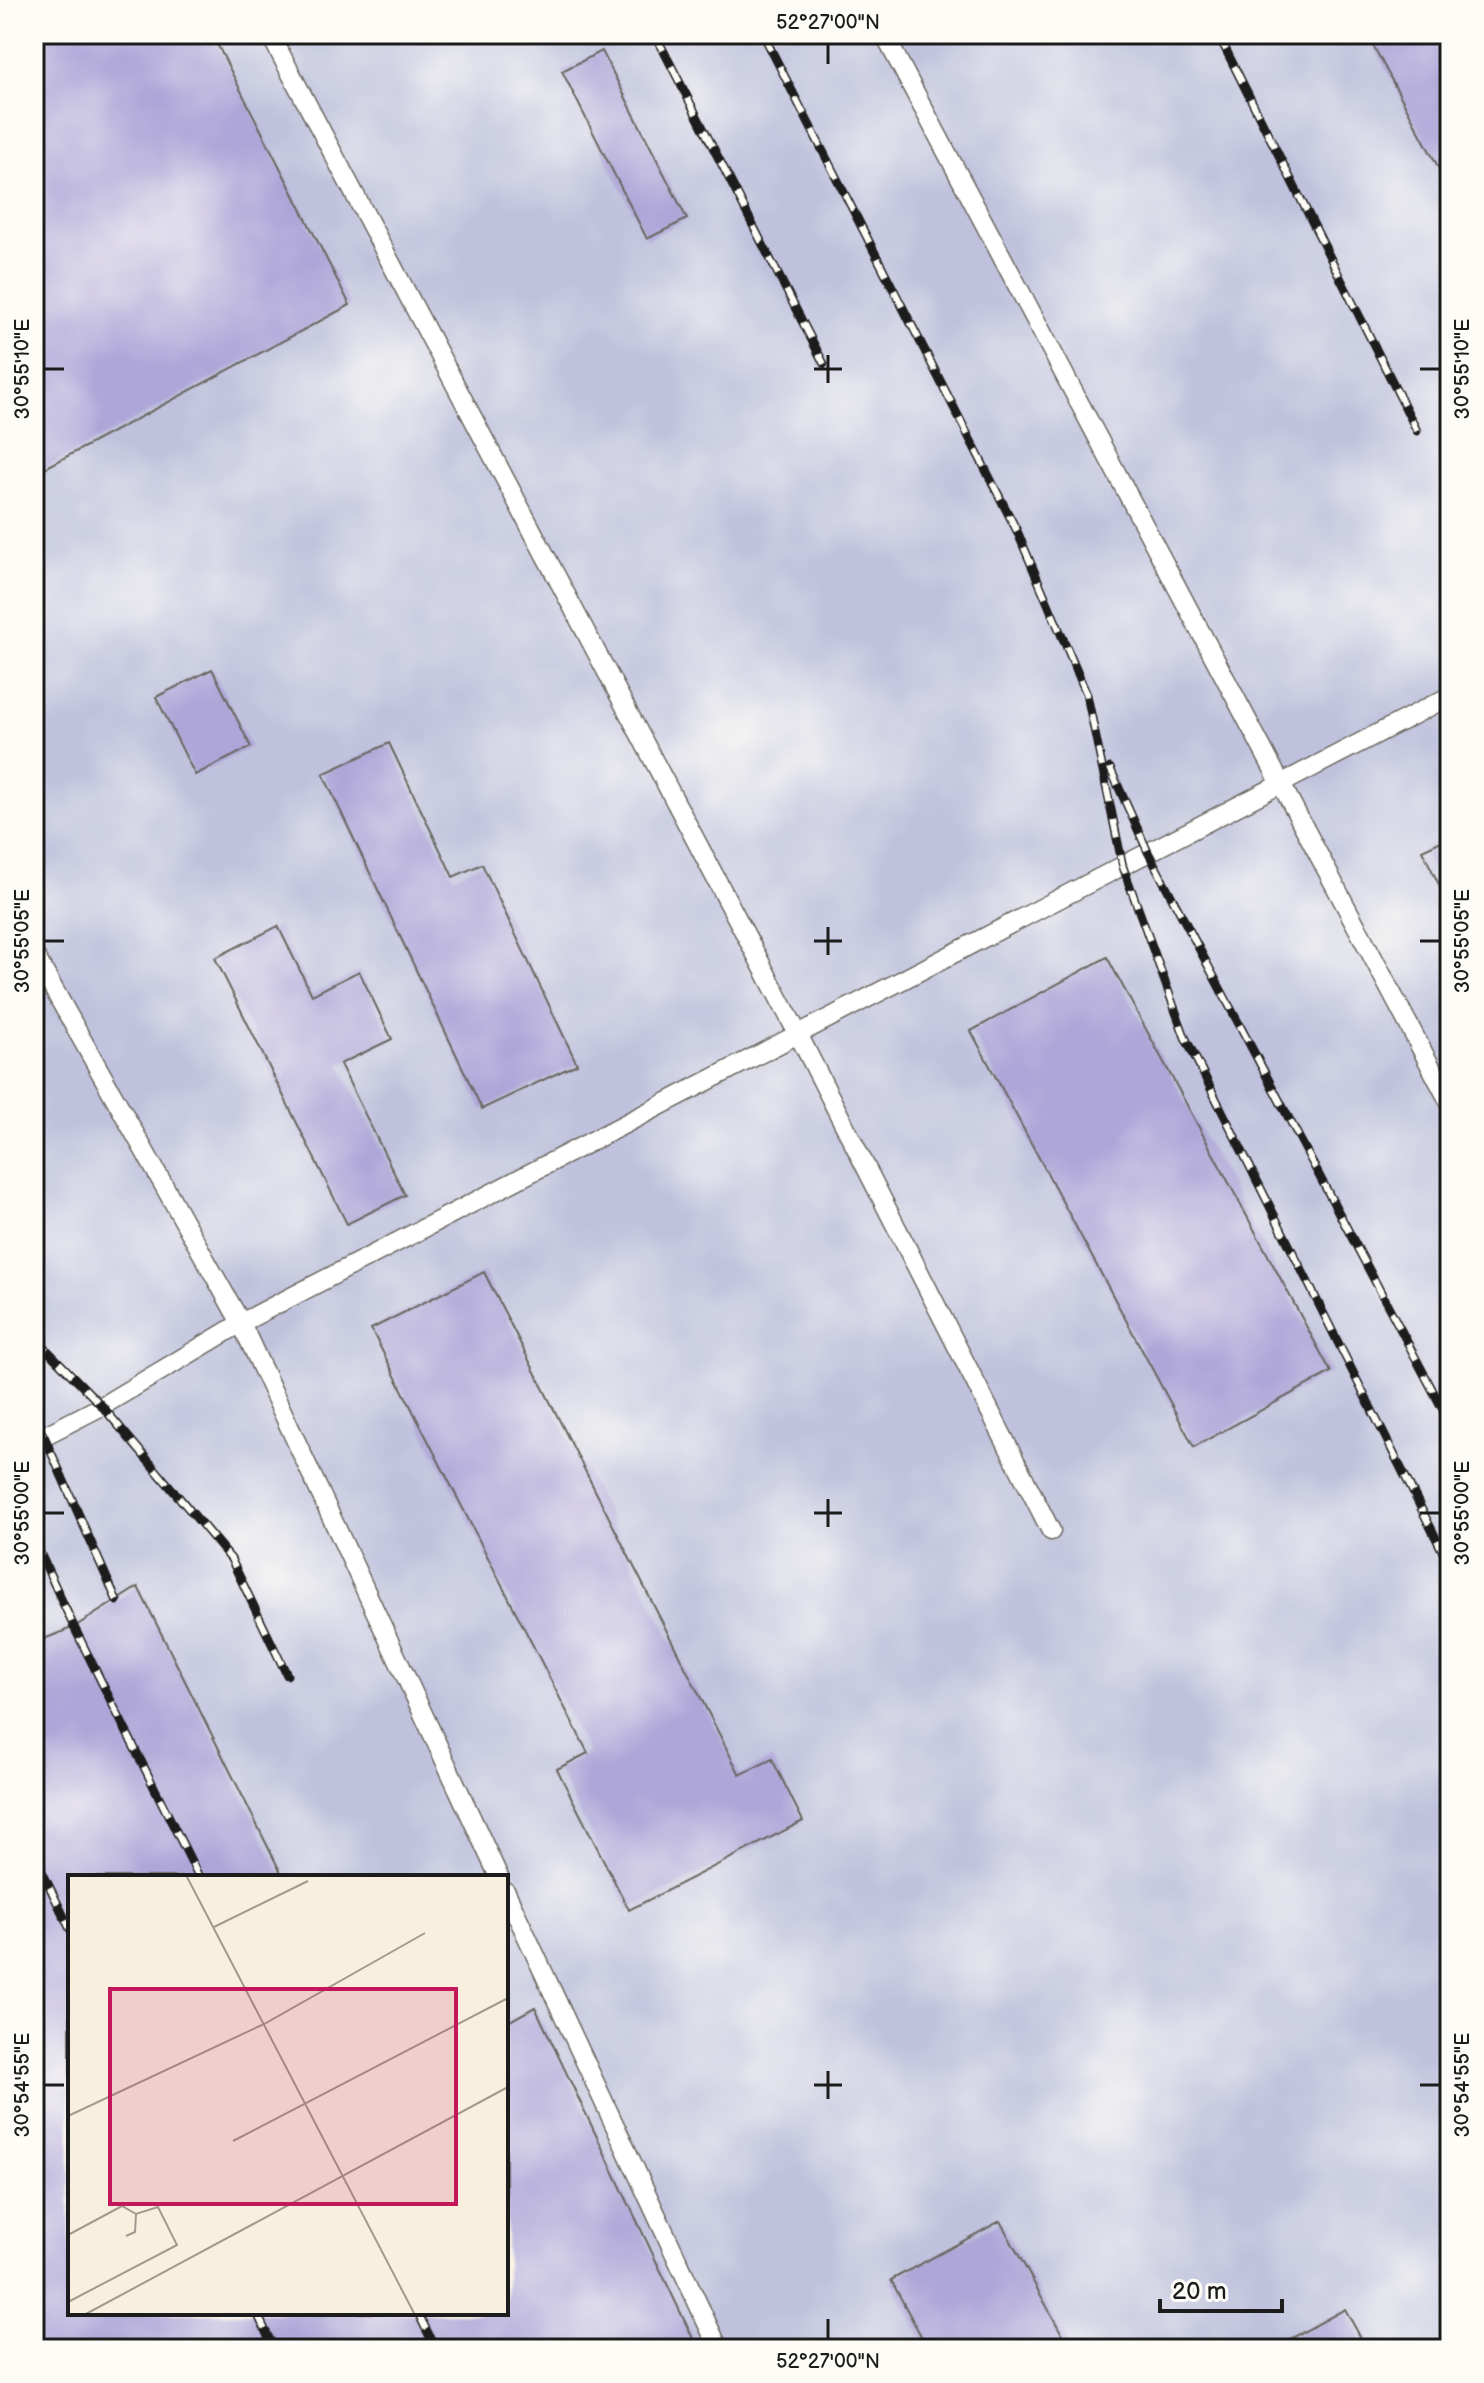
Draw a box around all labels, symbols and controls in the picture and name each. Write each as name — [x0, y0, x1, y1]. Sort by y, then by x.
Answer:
text: 52°27'00"N — [776, 11, 880, 35]
text: 30°55'10"E — [11, 319, 35, 419]
text: 30°55'10"E — [1451, 319, 1475, 419]
text: 30°55'05"E — [11, 889, 35, 993]
text: 30°55'05"E — [1451, 889, 1475, 993]
text: 30°55'00"E — [11, 1461, 35, 1565]
text: 30°55'00"E — [1451, 1461, 1475, 1565]
inset map — [68, 1875, 508, 2315]
text: 30°54'55"E — [11, 2033, 35, 2137]
text: 30°54'55"E — [1451, 2033, 1475, 2137]
scale bar — [1160, 2263, 1282, 2313]
text: 20 m — [1172, 2277, 1227, 2306]
text: 52°27'00"N — [776, 2350, 880, 2374]

